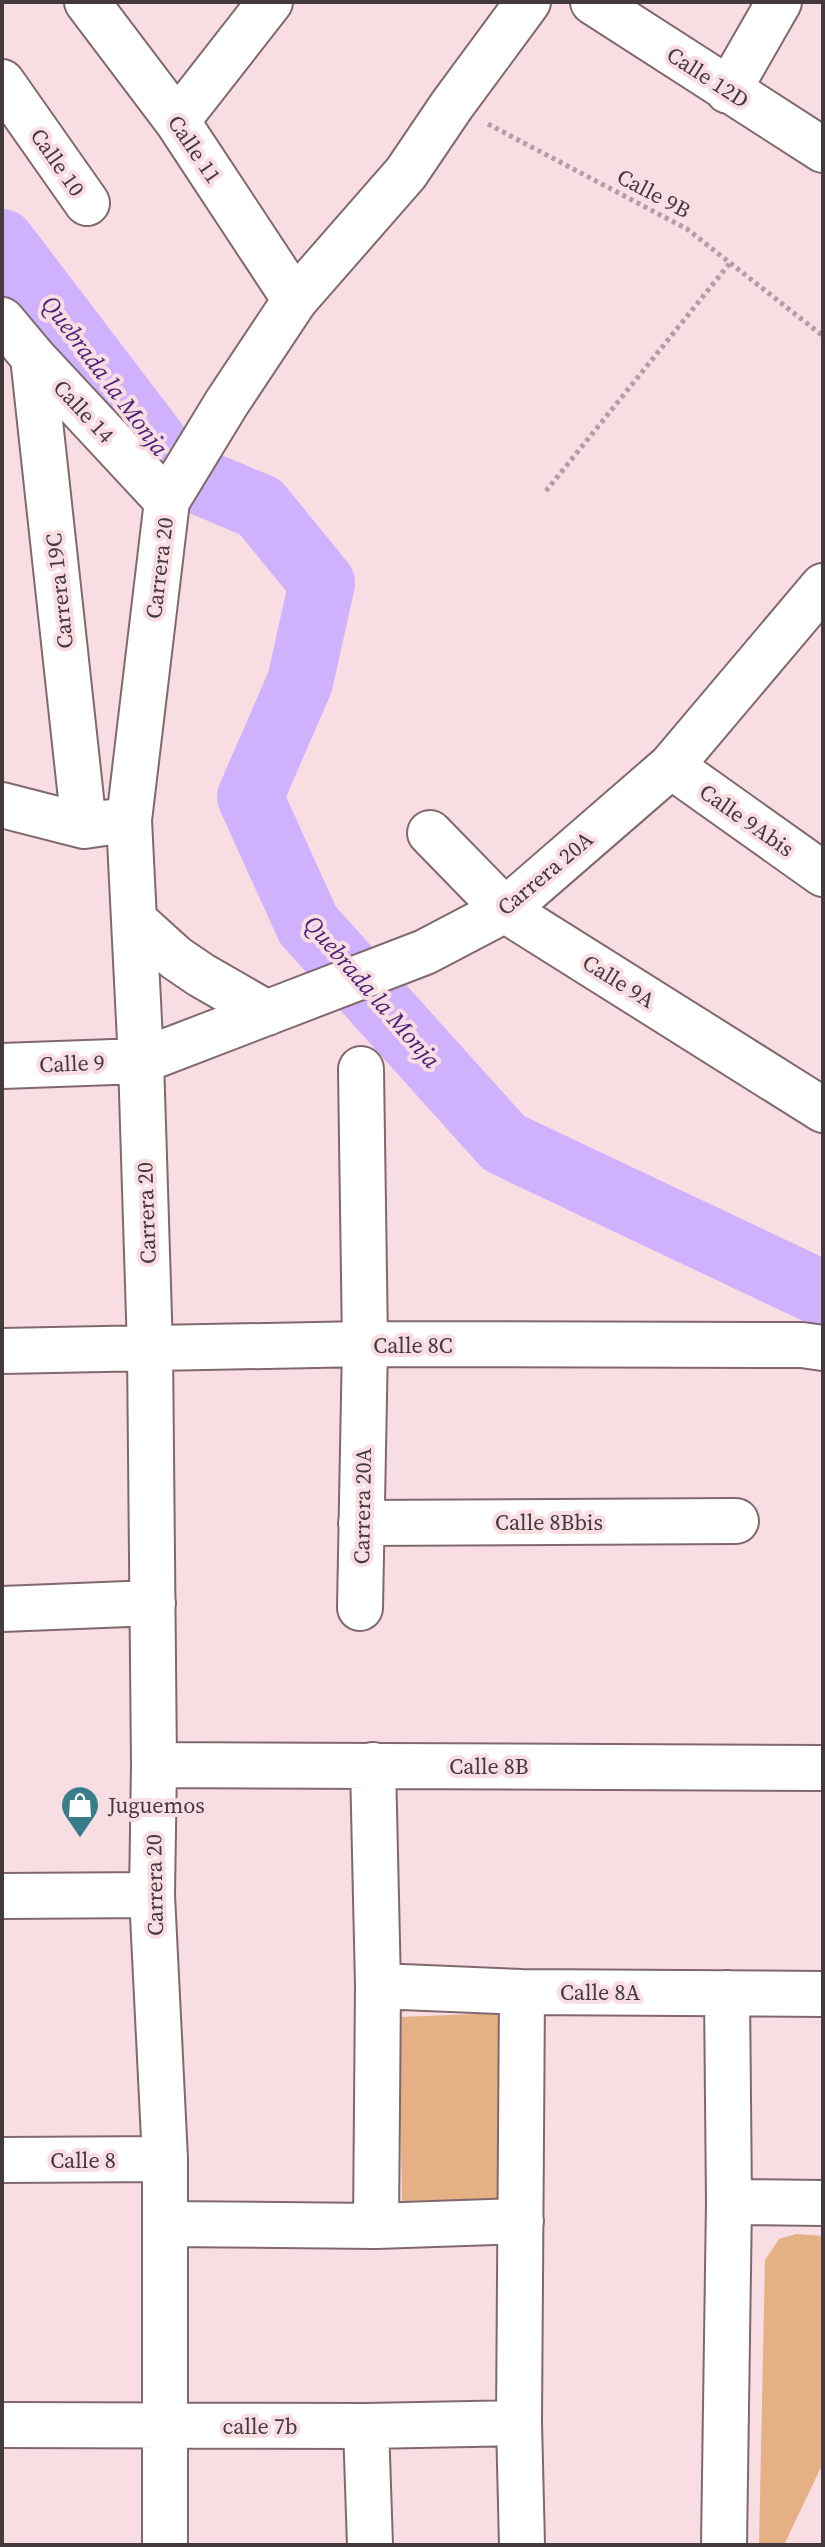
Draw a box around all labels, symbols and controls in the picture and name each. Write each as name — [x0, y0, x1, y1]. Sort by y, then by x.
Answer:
street label: Calle 12D — [661, 39, 755, 115]
street label: Calle 11 — [161, 109, 229, 189]
street label: Calle 10 — [24, 122, 92, 202]
street label: Calle 9B — [612, 161, 696, 225]
water label: Quebrada la Monja — [34, 289, 177, 463]
street label: Calle 14 — [47, 373, 121, 449]
street label: Carrera 20 — [138, 516, 180, 620]
street label: Carrera 19C — [38, 532, 80, 650]
street label: Calle 9Abis — [694, 776, 800, 864]
street label: Carrera 20A — [491, 824, 600, 922]
water label: Quebrada la Monja — [297, 908, 448, 1076]
street label: Calle 9A — [577, 947, 661, 1015]
street label: Calle 9 — [39, 1047, 105, 1079]
street label: Carrera 20 — [129, 1162, 163, 1264]
street label: Calle 8C — [373, 1330, 453, 1360]
street label: Carrera 20A — [346, 1447, 378, 1565]
street label: Calle 8Bbis — [495, 1507, 603, 1537]
street label: Calle 8B — [449, 1751, 529, 1781]
shop icon: Juguemos — [59, 1784, 101, 1839]
place label: Juguemos — [107, 1790, 205, 1820]
street label: Carrera 20 — [138, 1834, 170, 1936]
street label: Calle 8A — [560, 1977, 640, 2007]
street label: Calle 8 — [50, 2145, 116, 2175]
street label: calle 7b — [222, 2411, 298, 2441]

